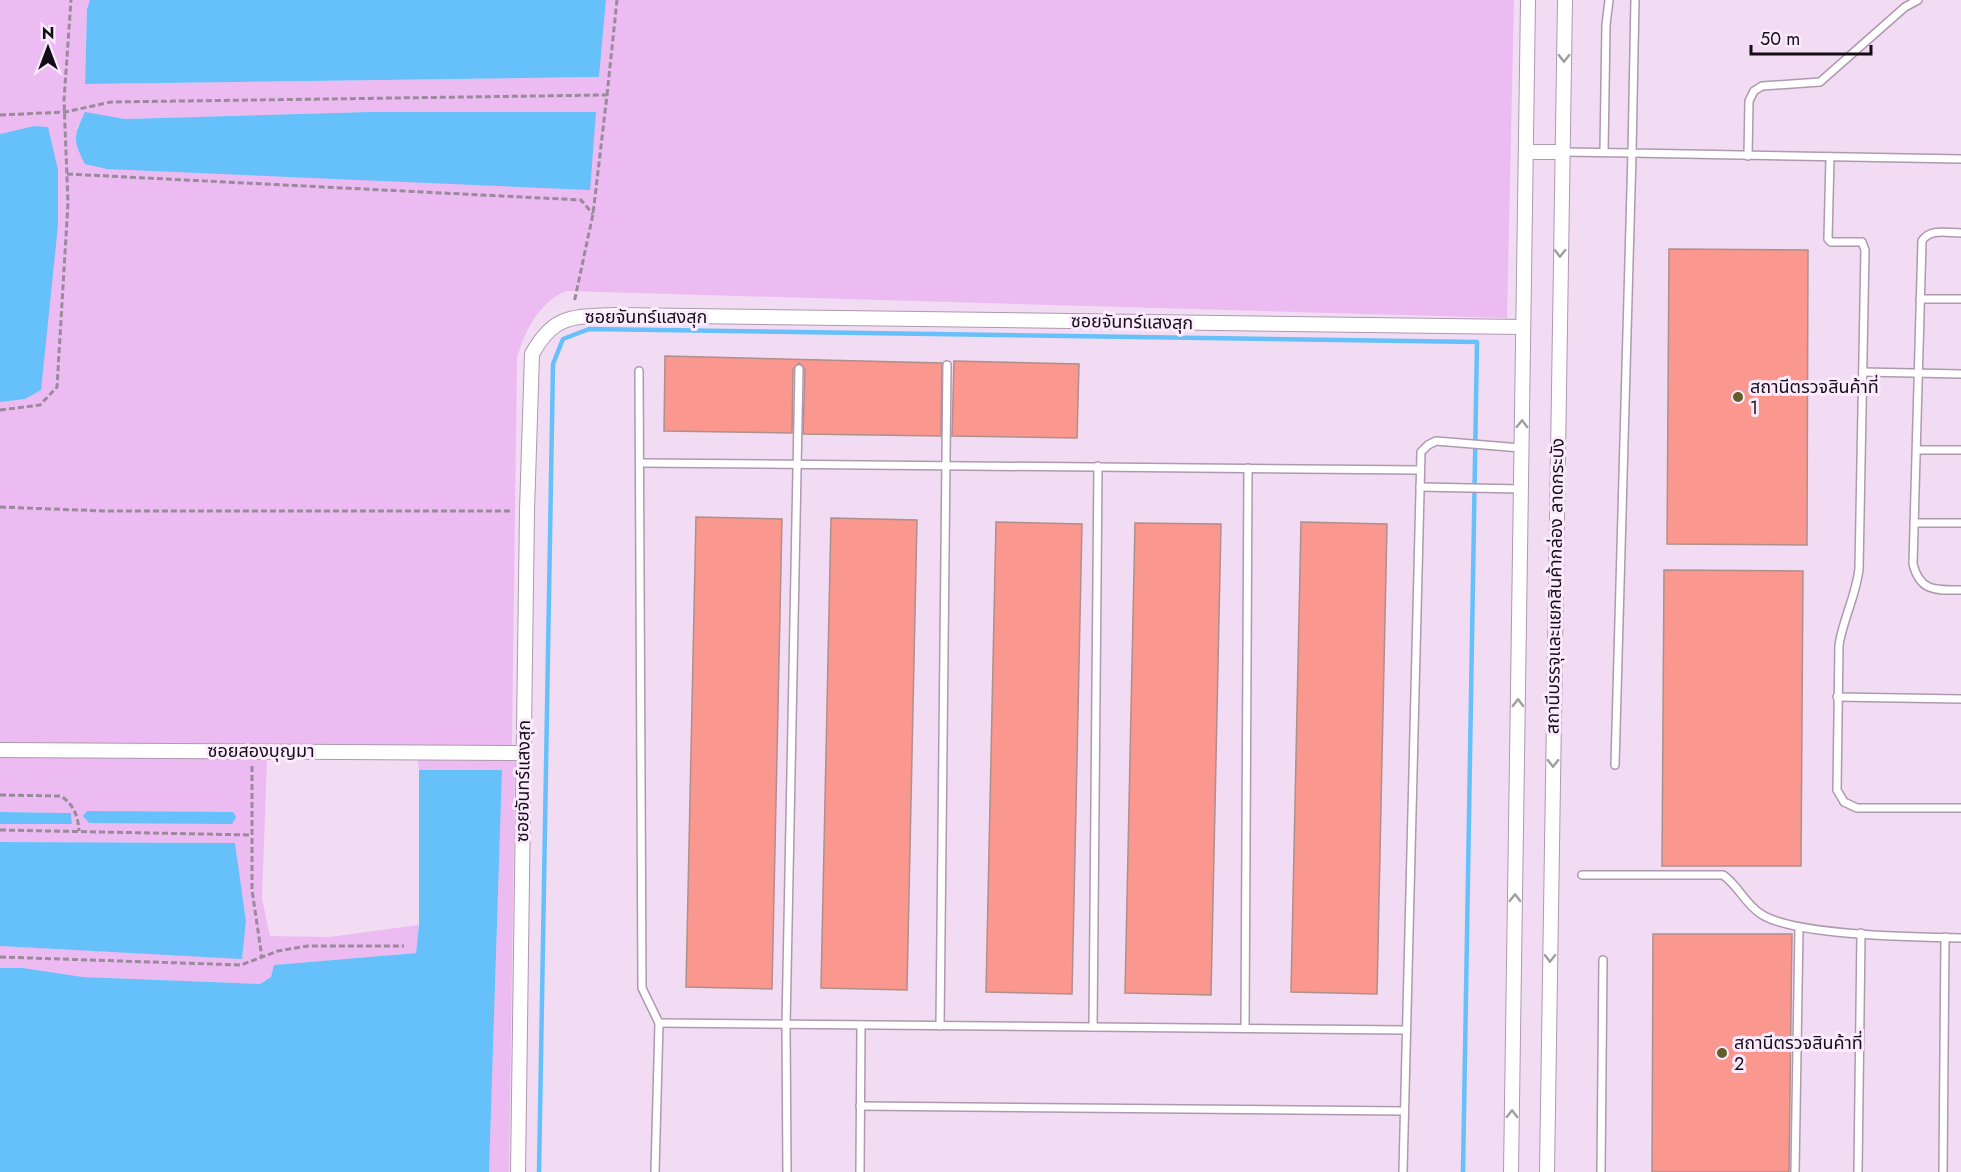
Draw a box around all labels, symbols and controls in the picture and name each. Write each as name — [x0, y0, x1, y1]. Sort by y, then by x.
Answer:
north arrow — [18, 18, 78, 78]
scale bar — [1751, 18, 1871, 56]
text: N — [42, 22, 54, 45]
text: 50 m — [1760, 26, 1800, 52]
one-way arrow — [1558, 54, 1570, 63]
one-way arrow — [1554, 249, 1566, 258]
street label: ซอยจันทร์แสงสุก — [585, 304, 707, 330]
street label: ซอยจันทร์แสงสุก — [1071, 308, 1193, 336]
place label: สถานีตรวจสินค้าที่ 1 — [1750, 374, 1879, 421]
marker: สถานีตรวจสินค้าที่ 1 — [1731, 390, 1745, 404]
one-way arrow — [1516, 419, 1528, 428]
street label: สถานีบรรจุและแยกสินค้ากล่อง ลาดกระบัง — [1539, 438, 1571, 734]
one-way arrow — [1512, 698, 1524, 707]
street label: ซอยจันทร์แสงสุก — [509, 720, 537, 842]
street label: ซอยสองบุญมา — [208, 738, 314, 764]
one-way arrow — [1547, 759, 1559, 768]
one-way arrow — [1509, 893, 1521, 902]
one-way arrow — [1544, 954, 1556, 963]
place label: สถานีตรวจสินค้าที่ 2 — [1734, 1030, 1863, 1077]
marker: สถานีตรวจสินค้าที่ 2 — [1715, 1046, 1729, 1060]
one-way arrow — [1506, 1109, 1518, 1118]

